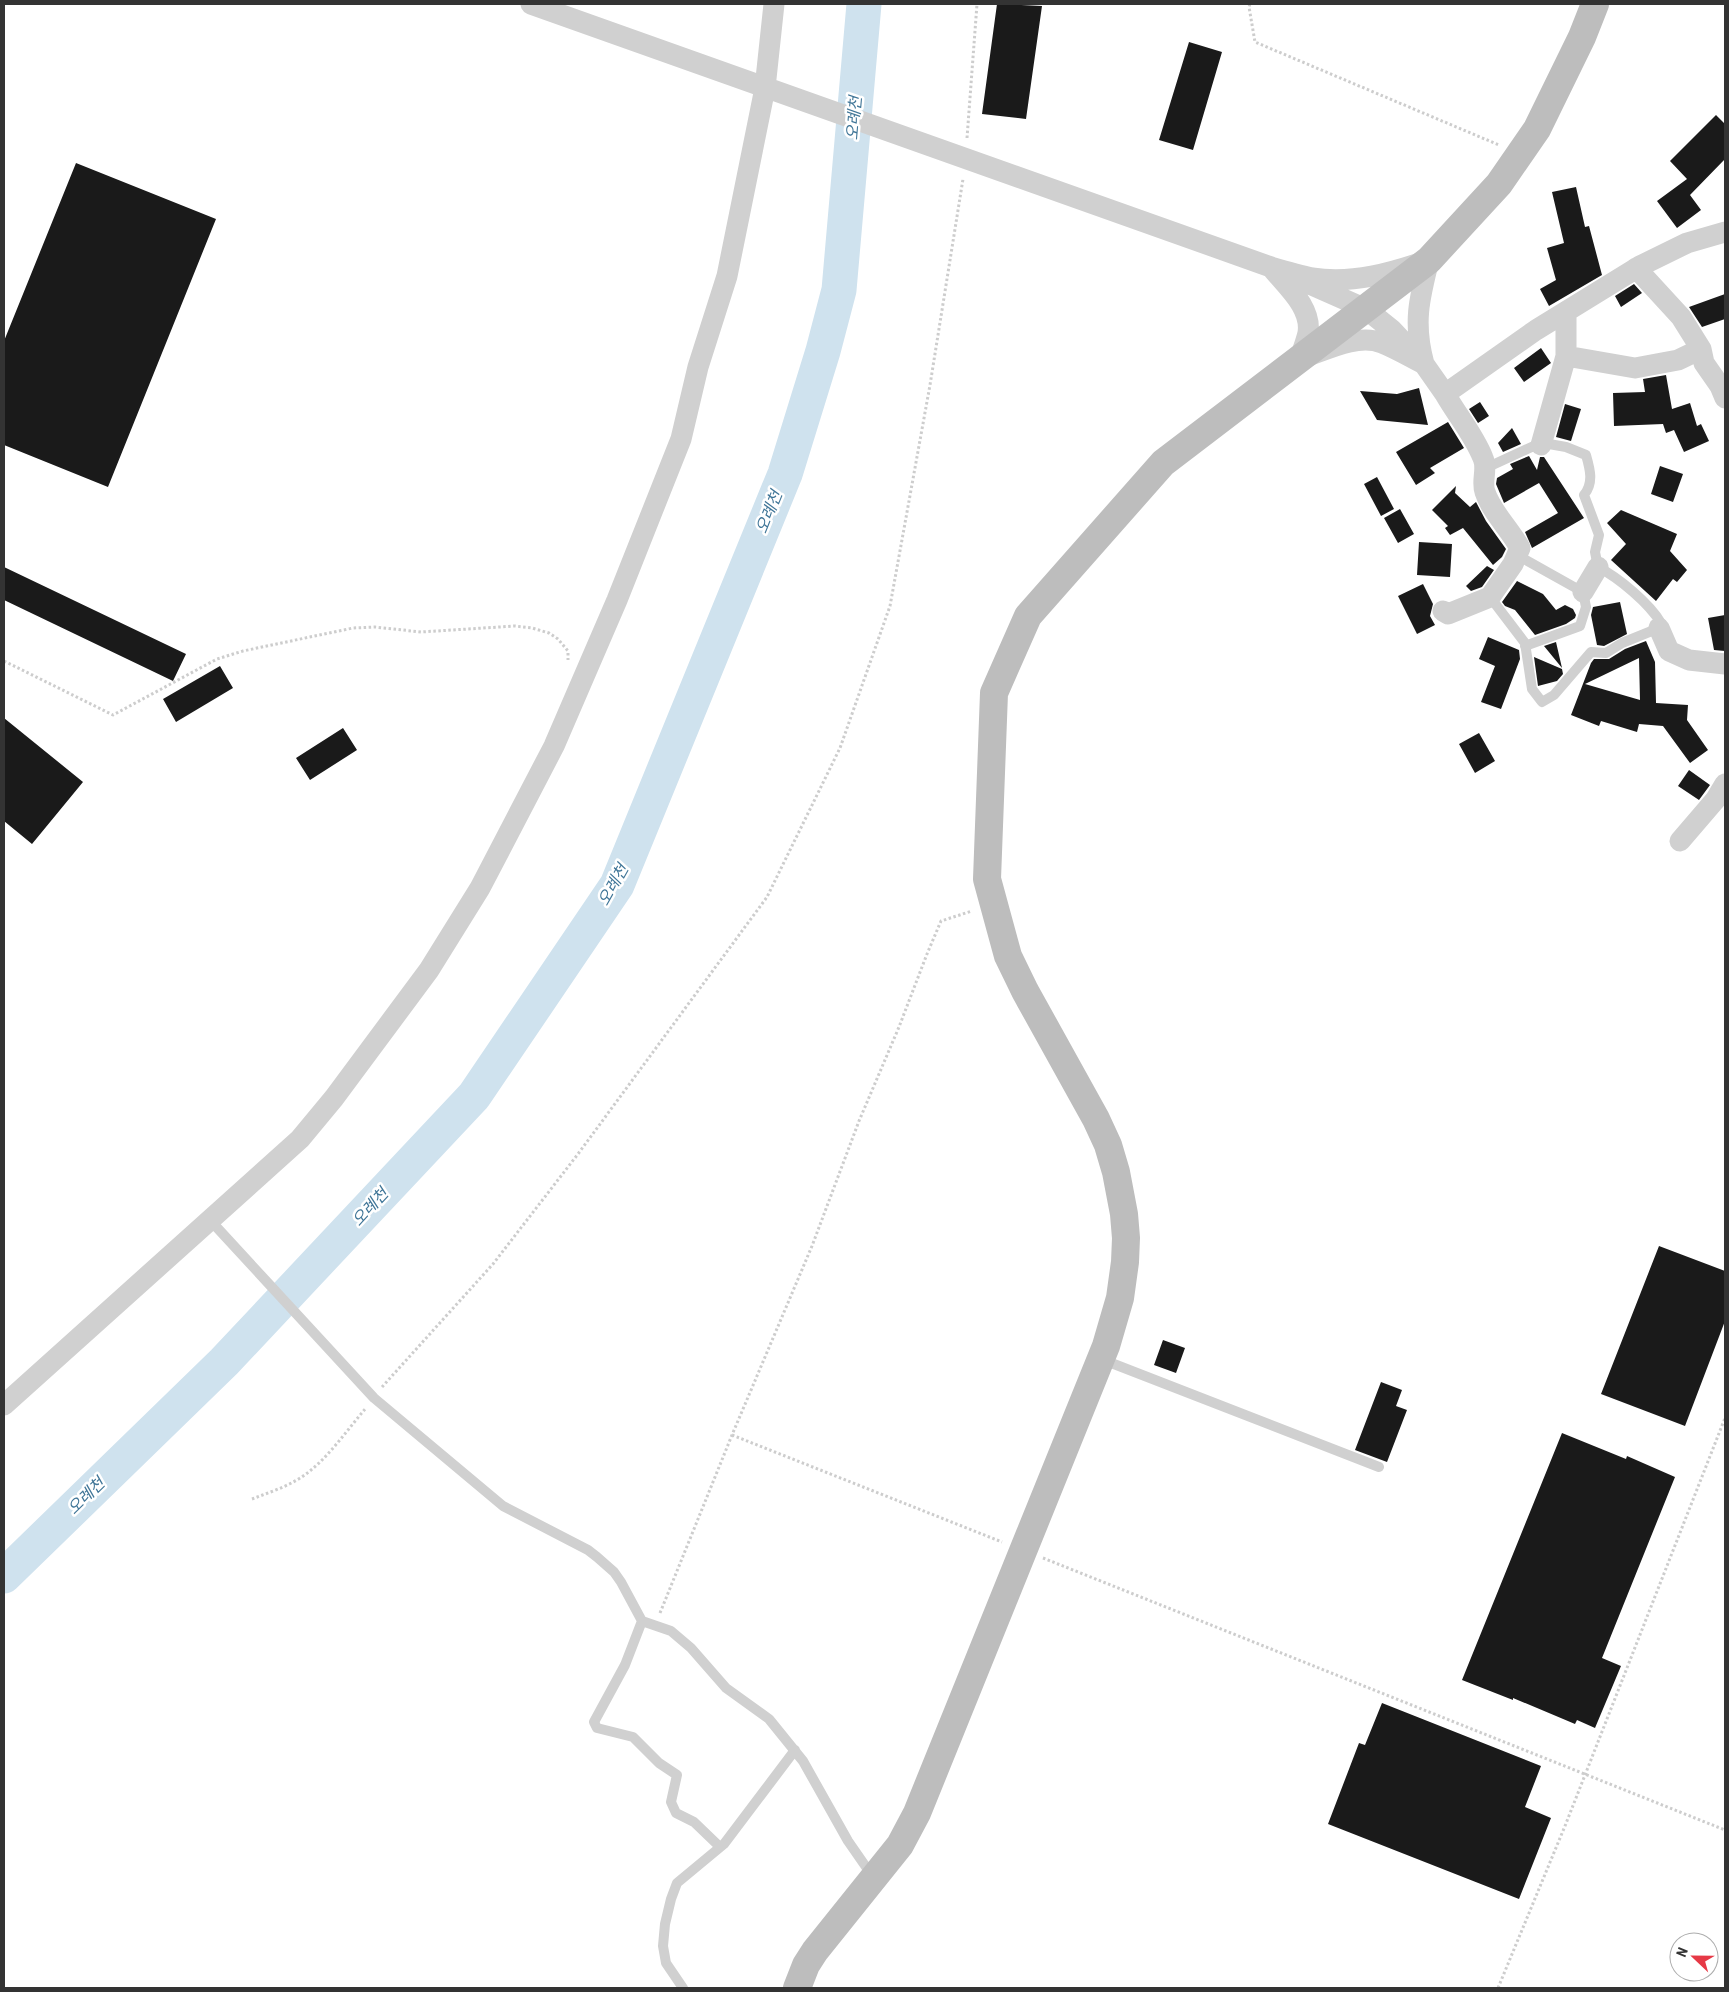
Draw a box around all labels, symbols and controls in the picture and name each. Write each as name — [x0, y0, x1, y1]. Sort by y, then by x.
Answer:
water label: 오례천 — [843, 93, 866, 141]
water label: 오례천 — [752, 486, 787, 536]
water label: 오례천 — [594, 859, 633, 909]
water label: 오례천 — [348, 1183, 394, 1230]
water label: 오례천 — [64, 1472, 110, 1518]
north arrow — [1669, 1932, 1719, 1982]
text: N — [1673, 1945, 1691, 1959]

